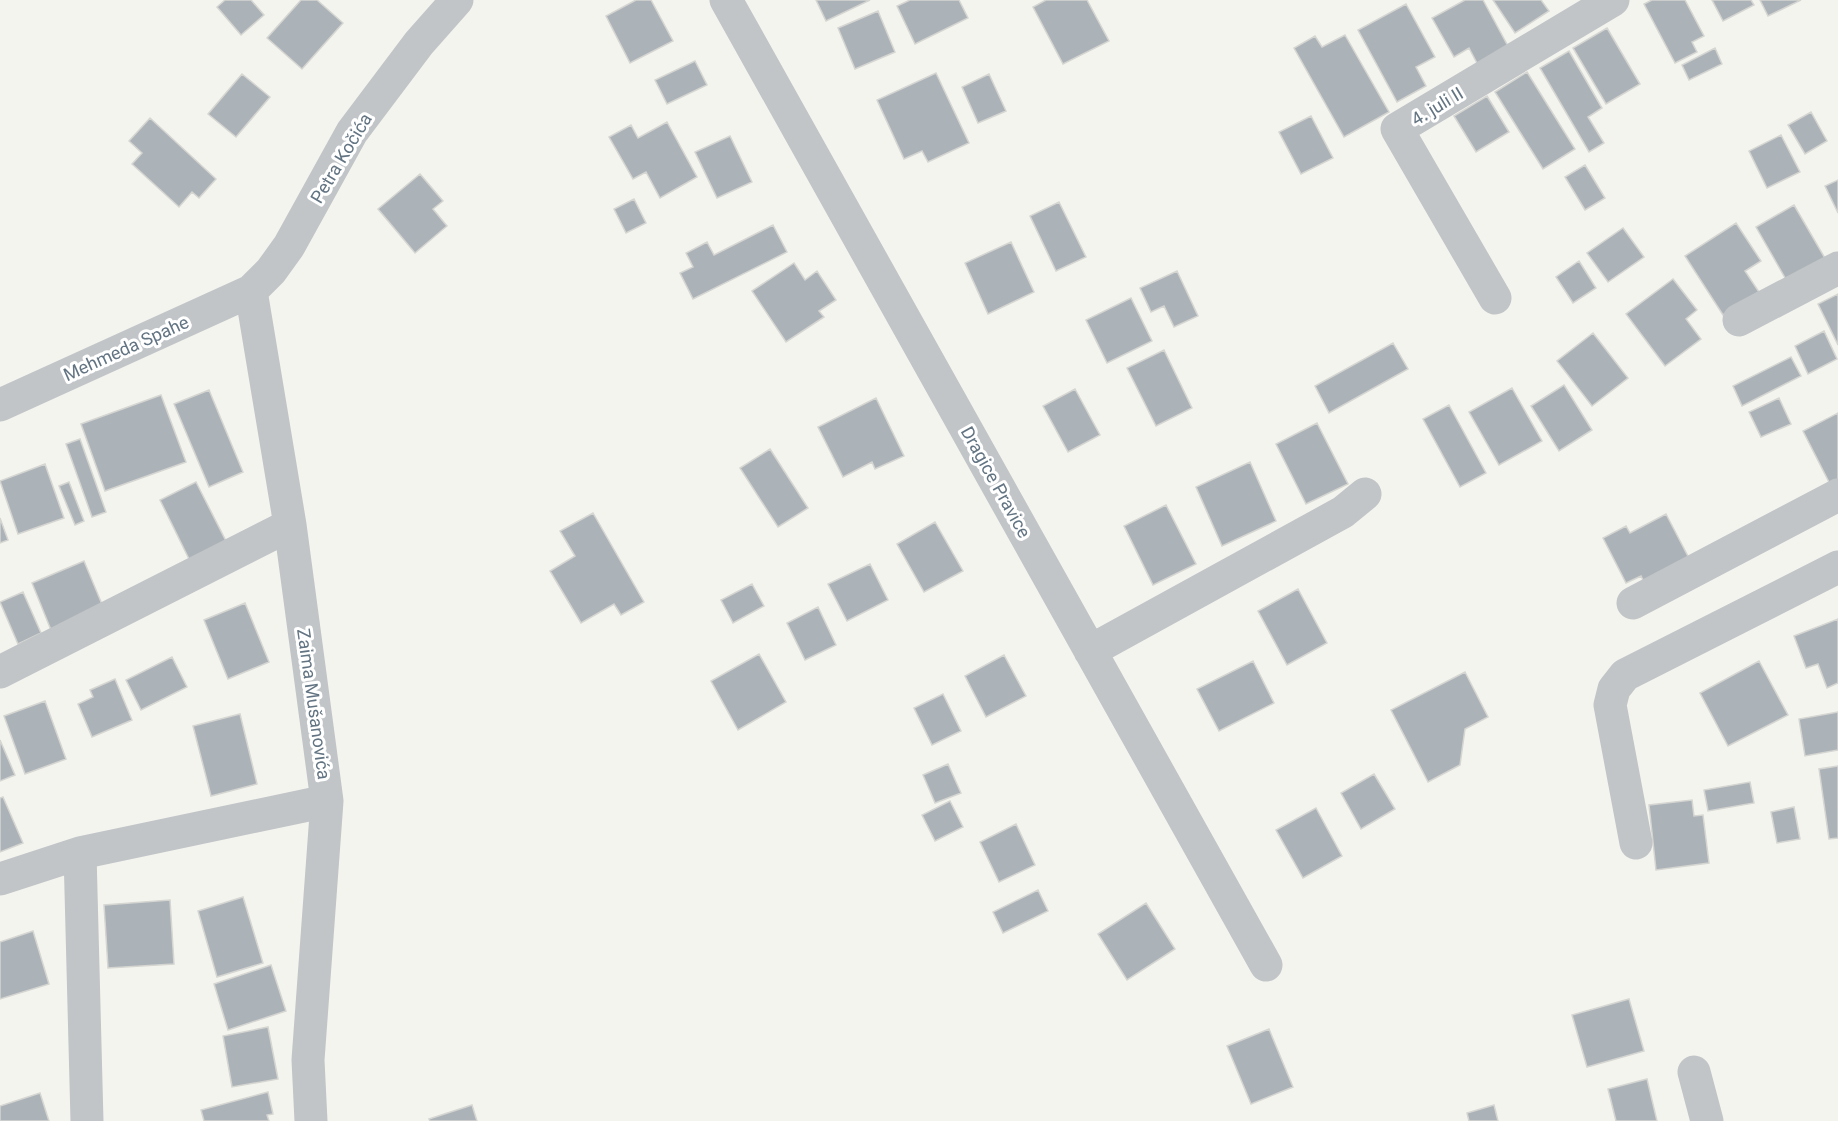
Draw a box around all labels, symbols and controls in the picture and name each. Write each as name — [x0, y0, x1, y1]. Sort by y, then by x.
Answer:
street label: 4. juli II — [1407, 82, 1467, 130]
street label: Petra Kočića — [306, 109, 376, 207]
street label: Mehmeda Spahe — [60, 311, 192, 385]
street label: Dragice Pravice — [957, 423, 1035, 541]
street label: Zaima Mušanovića — [293, 627, 335, 781]

